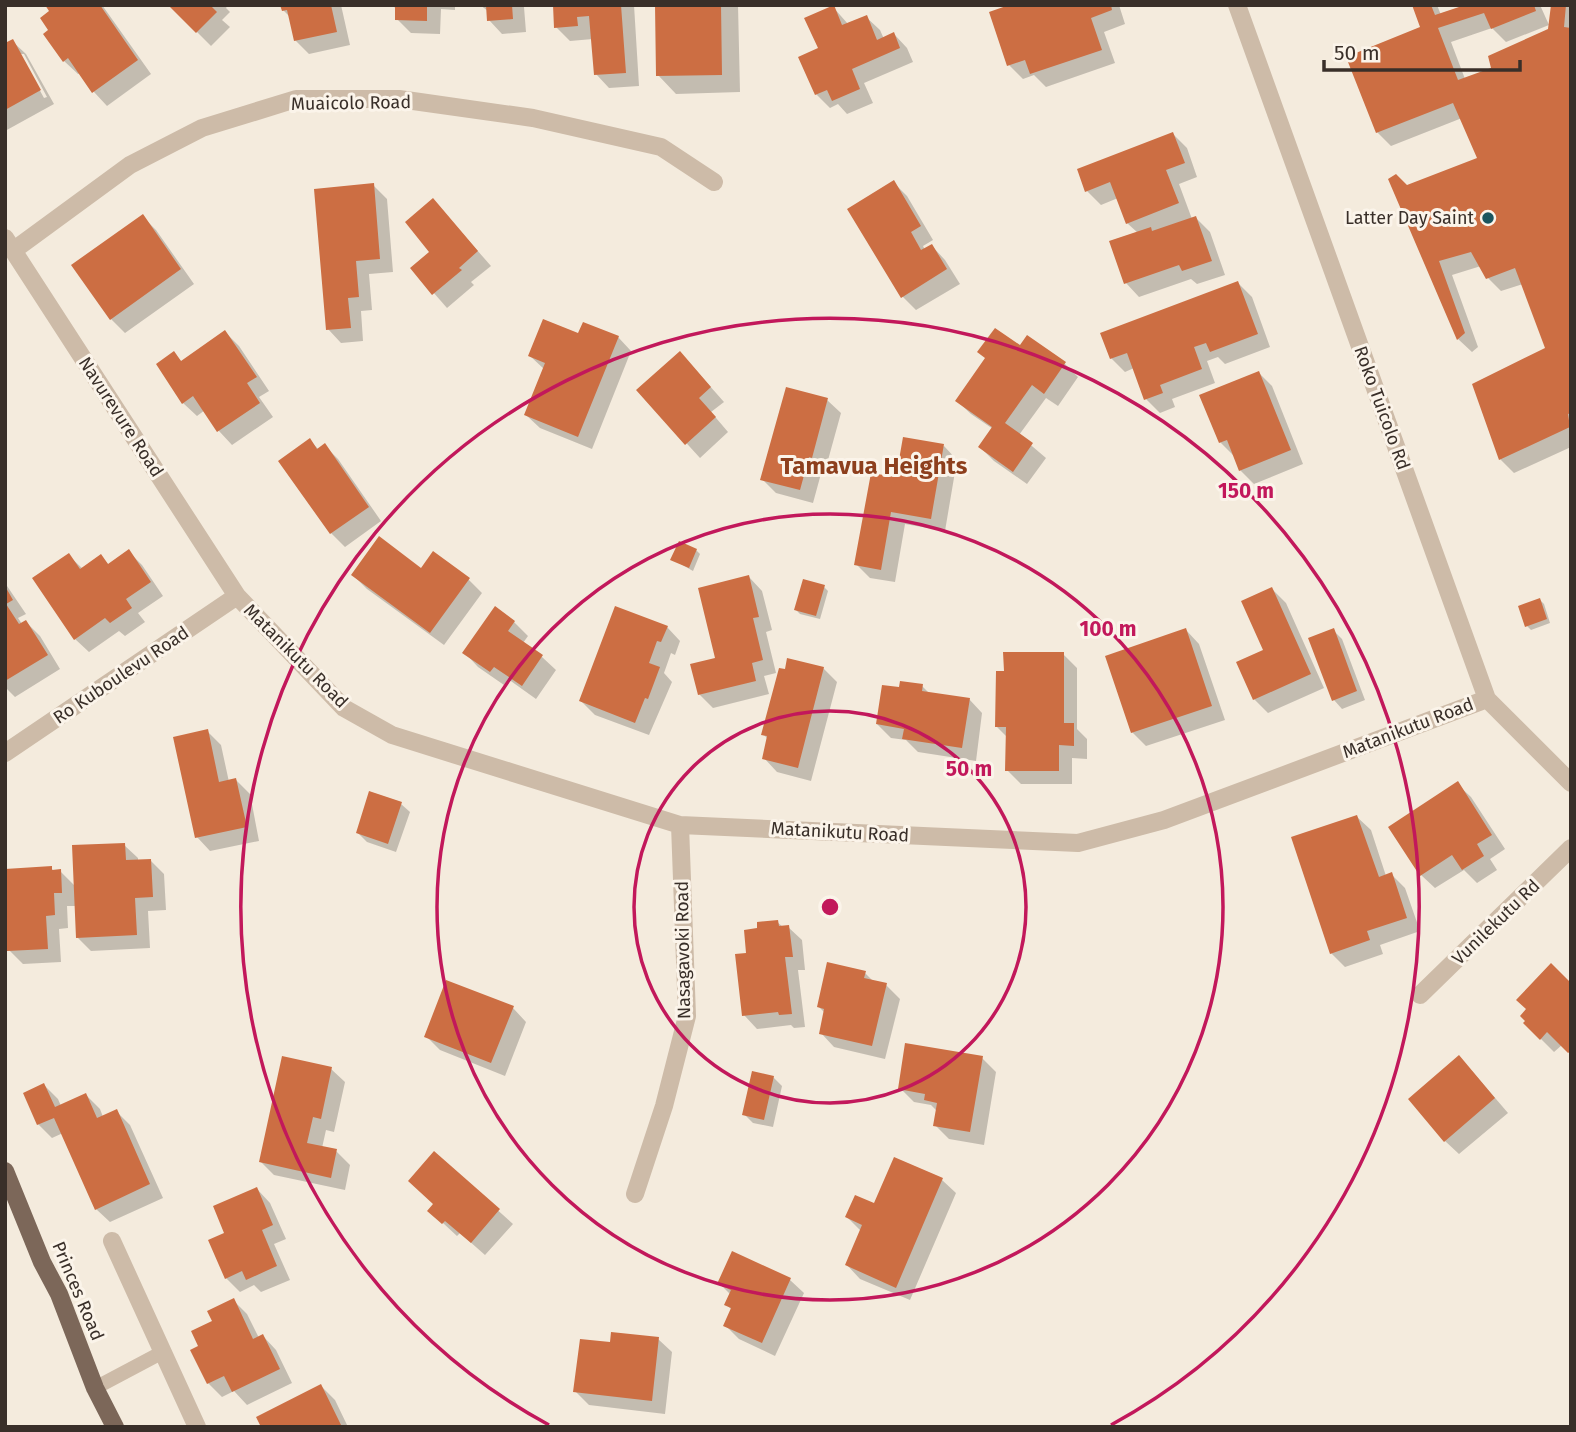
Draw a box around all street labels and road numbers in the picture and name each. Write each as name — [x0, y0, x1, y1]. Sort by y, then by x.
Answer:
street label: Muaicolo Road — [291, 91, 411, 115]
street label: Roko Tuicolo Rd — [1349, 343, 1415, 473]
street label: Navurevure Road — [74, 353, 168, 481]
street label: Matanikutu Road — [239, 599, 353, 713]
street label: Ro Kuboulevu Road — [49, 621, 193, 729]
street label: Matanikutu Road — [1339, 693, 1477, 763]
street label: Matanikutu Road — [770, 817, 910, 847]
street label: Vunilekutu Rd — [1448, 875, 1544, 969]
street label: Nasagavoki Road — [671, 881, 695, 1019]
street label: Princes Road — [47, 1238, 109, 1344]

